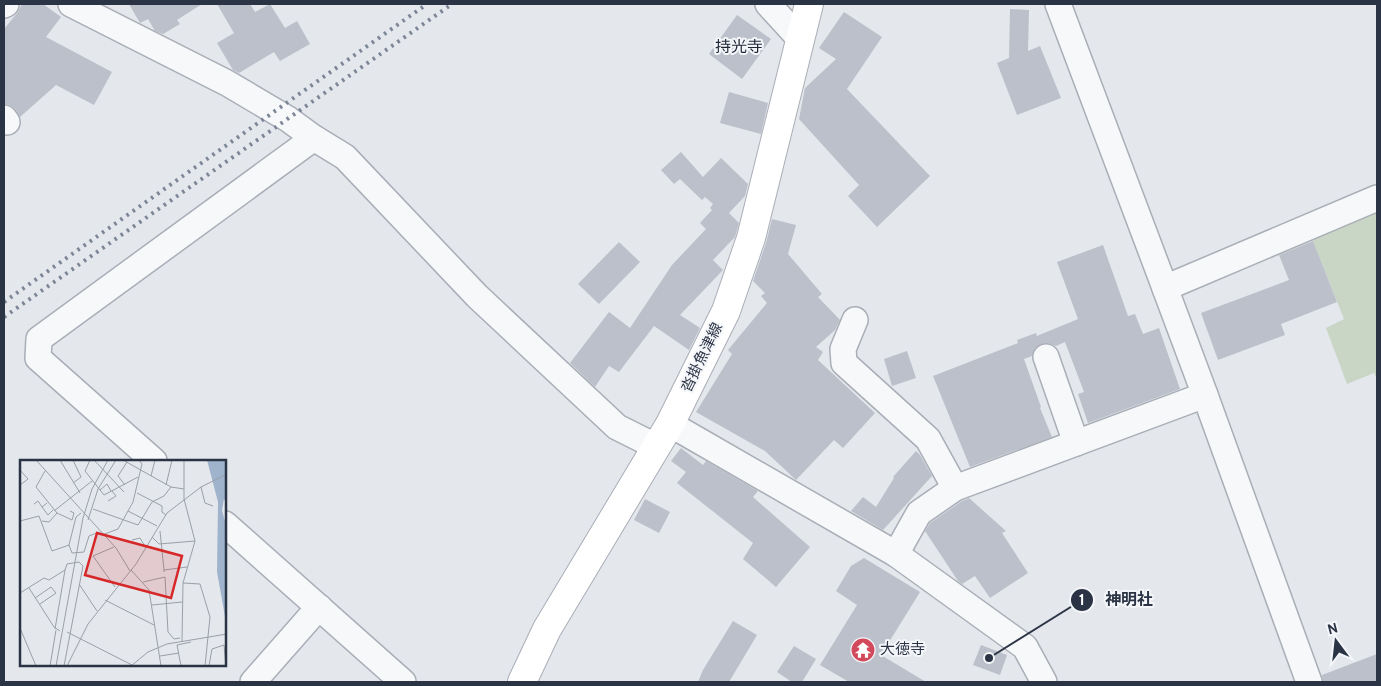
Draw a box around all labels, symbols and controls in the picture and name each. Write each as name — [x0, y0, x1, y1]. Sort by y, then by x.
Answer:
district label: 持光寺 — [715, 38, 763, 58]
street label: 沓掛魚津線 — [677, 320, 728, 396]
inset map — [20, 460, 226, 666]
callout: 神明社 — [1070, 584, 1163, 615]
text: 神明社 — [1105, 590, 1153, 611]
text: 1 — [1079, 592, 1085, 611]
north arrow — [1311, 616, 1361, 666]
text: N — [1326, 620, 1340, 639]
temple icon: 大徳寺 — [850, 637, 876, 663]
place label: 大徳寺 — [880, 641, 925, 660]

